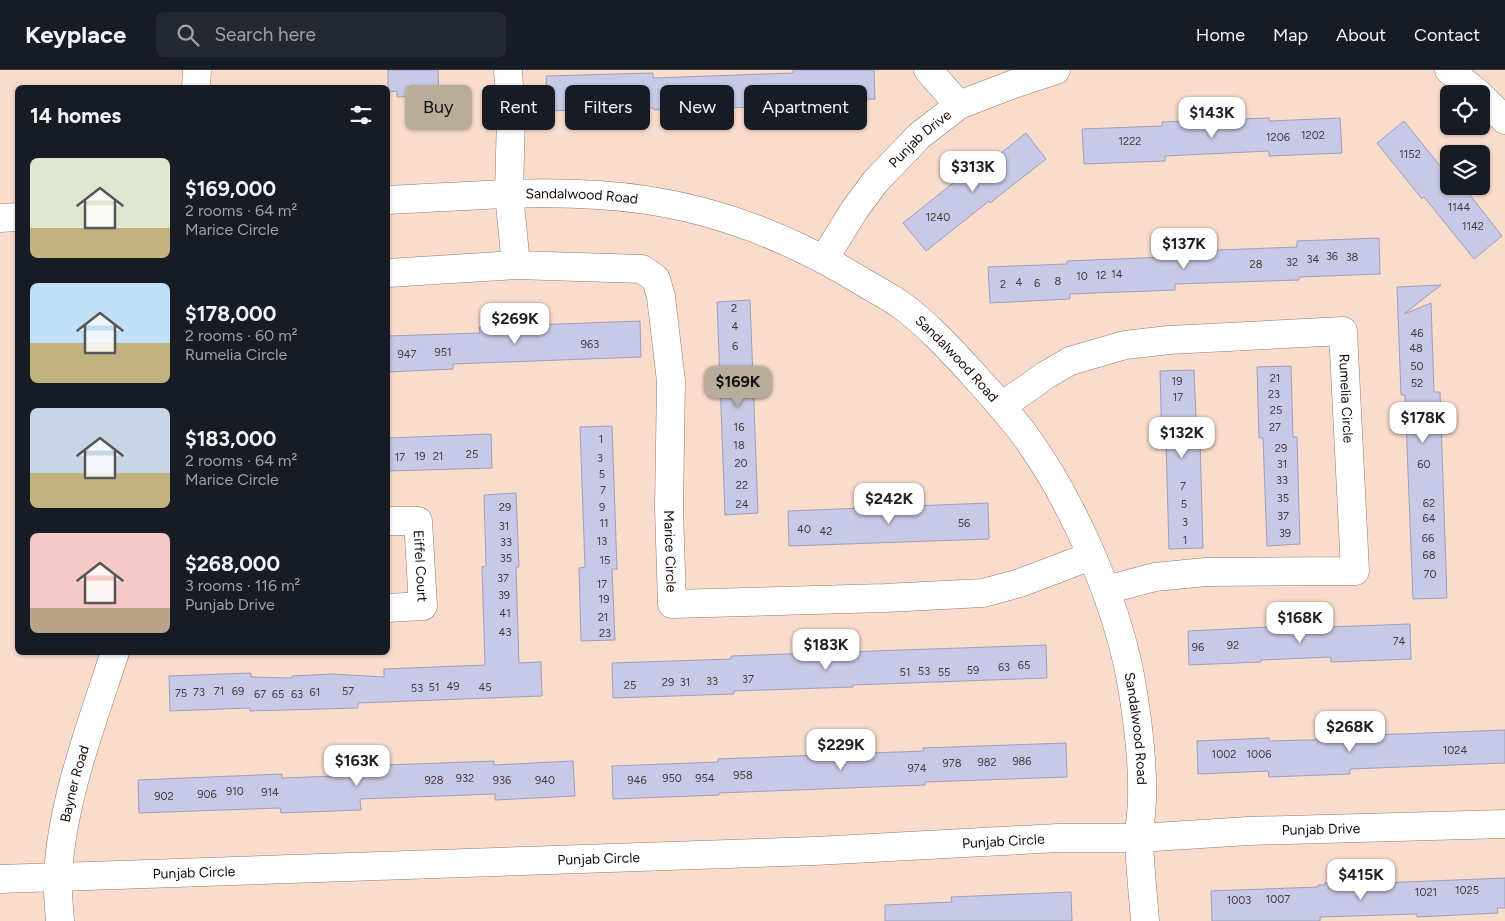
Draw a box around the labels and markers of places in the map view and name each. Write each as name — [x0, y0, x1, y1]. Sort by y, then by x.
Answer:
pin: $143K — [1177, 97, 1247, 139]
pin: $313K — [938, 150, 1008, 193]
pin: $137K — [1149, 228, 1219, 270]
pin: $269K — [480, 302, 550, 345]
pin: $169K — [703, 366, 773, 408]
pin: $178K — [1388, 402, 1458, 444]
pin: $132K — [1147, 416, 1217, 459]
pin: $242K — [854, 482, 924, 525]
pin: $168K — [1265, 602, 1335, 644]
pin: $183K — [791, 628, 861, 671]
pin: $268K — [1315, 710, 1385, 753]
pin: $229K — [806, 728, 876, 771]
pin: $163K — [322, 744, 392, 787]
pin: $415K — [1326, 858, 1396, 901]

